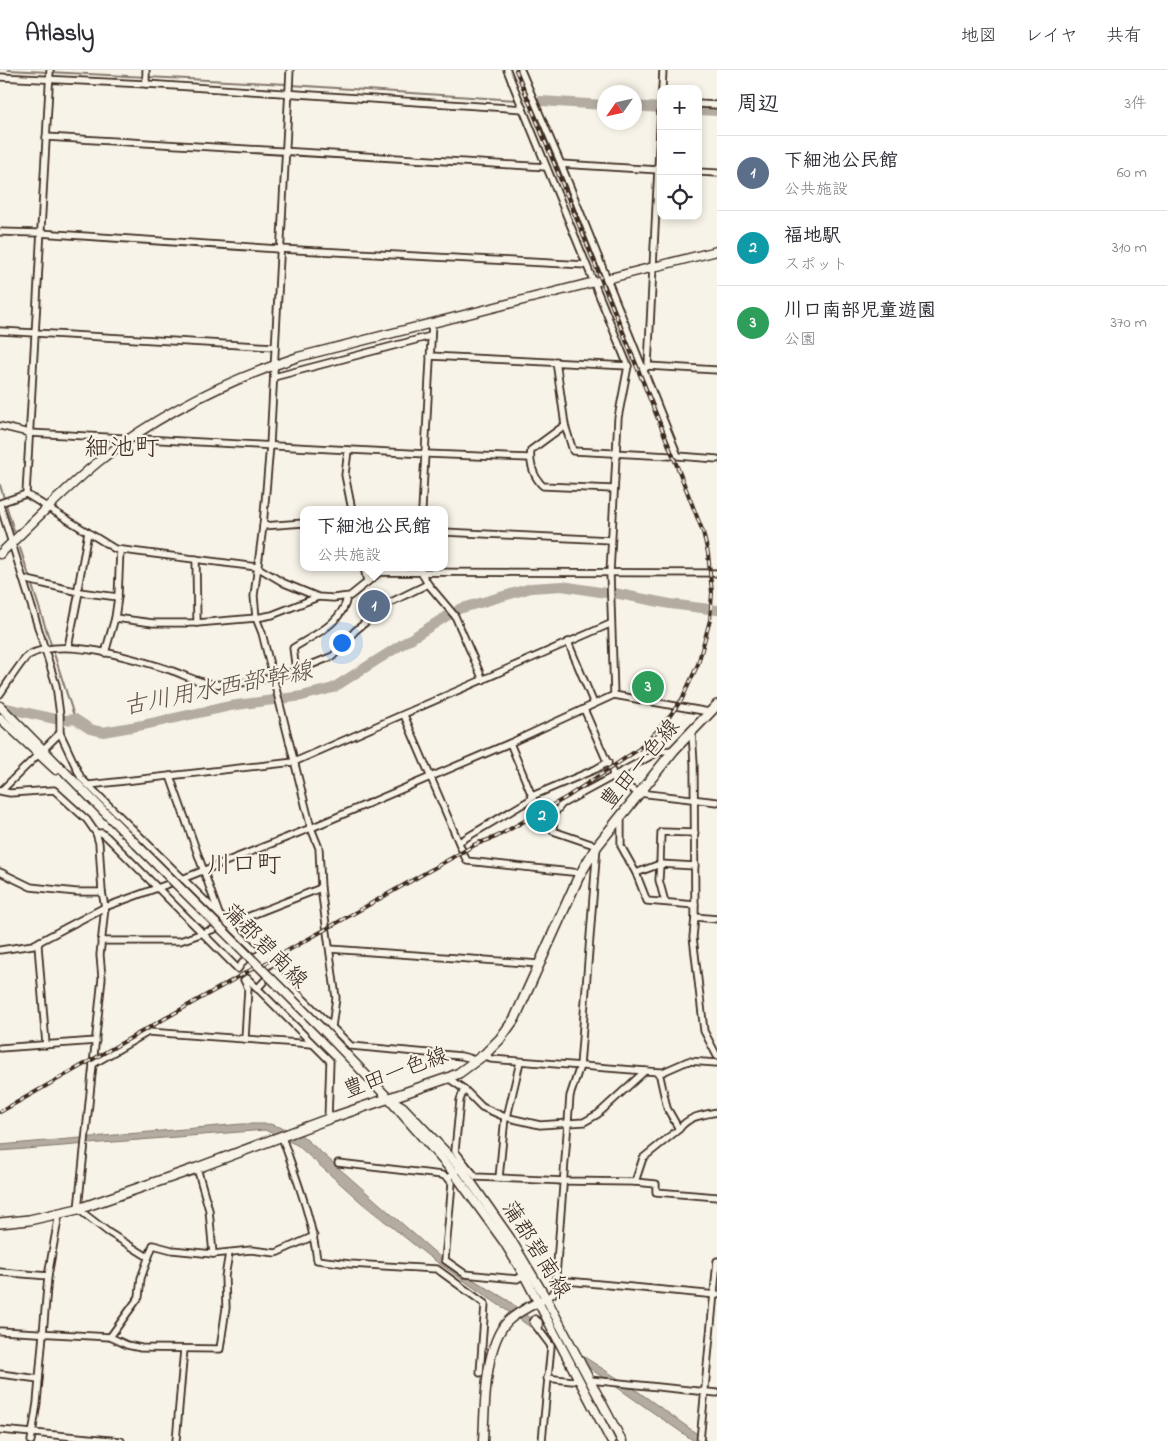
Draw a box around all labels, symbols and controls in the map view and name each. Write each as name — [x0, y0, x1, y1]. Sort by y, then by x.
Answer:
text: Atlasly — [25, 17, 94, 52]
text: 地図 — [961, 24, 997, 50]
text: レイヤ — [1025, 24, 1078, 50]
text: 共有 — [1106, 24, 1142, 50]
north arrow — [597, 85, 642, 130]
map controls — [657, 85, 702, 220]
button: + — [657, 85, 702, 130]
text: 周辺 — [737, 90, 779, 120]
text: 3件 — [1124, 92, 1147, 116]
button: − — [657, 130, 702, 175]
text: 下細池公民館 — [784, 148, 898, 175]
text: 1 — [750, 161, 756, 185]
text: 60 m — [1117, 161, 1147, 185]
button: locate — [657, 175, 702, 220]
text: 公共施設 — [784, 178, 848, 202]
text: 福地駅 — [784, 223, 841, 250]
text: 2 — [749, 236, 757, 260]
text: 310 m — [1112, 236, 1147, 260]
text: スポット — [784, 253, 848, 277]
text: 川口南部児童遊園 — [784, 298, 936, 325]
text: 3 — [750, 311, 756, 335]
text: 370 m — [1110, 311, 1147, 335]
text: 公園 — [784, 328, 816, 352]
district label: 細池町 — [84, 431, 160, 467]
popup — [300, 506, 448, 571]
text: 下細池公民館 — [317, 514, 431, 541]
text: 公共施設 — [317, 544, 381, 568]
pin: 1 — [358, 587, 390, 625]
your location — [329, 630, 355, 656]
water label: 古川用水西部幹線 — [120, 654, 317, 725]
pin: 3 — [632, 668, 664, 706]
street label: 豊田一色線 — [593, 713, 689, 817]
pin: 2 — [526, 797, 558, 835]
district label: 川口町 — [206, 848, 282, 884]
street label: 蒲郡碧南線 — [214, 897, 314, 997]
street label: 豊田一色線 — [339, 1040, 453, 1108]
street label: 蒲郡碧南線 — [492, 1195, 578, 1305]

